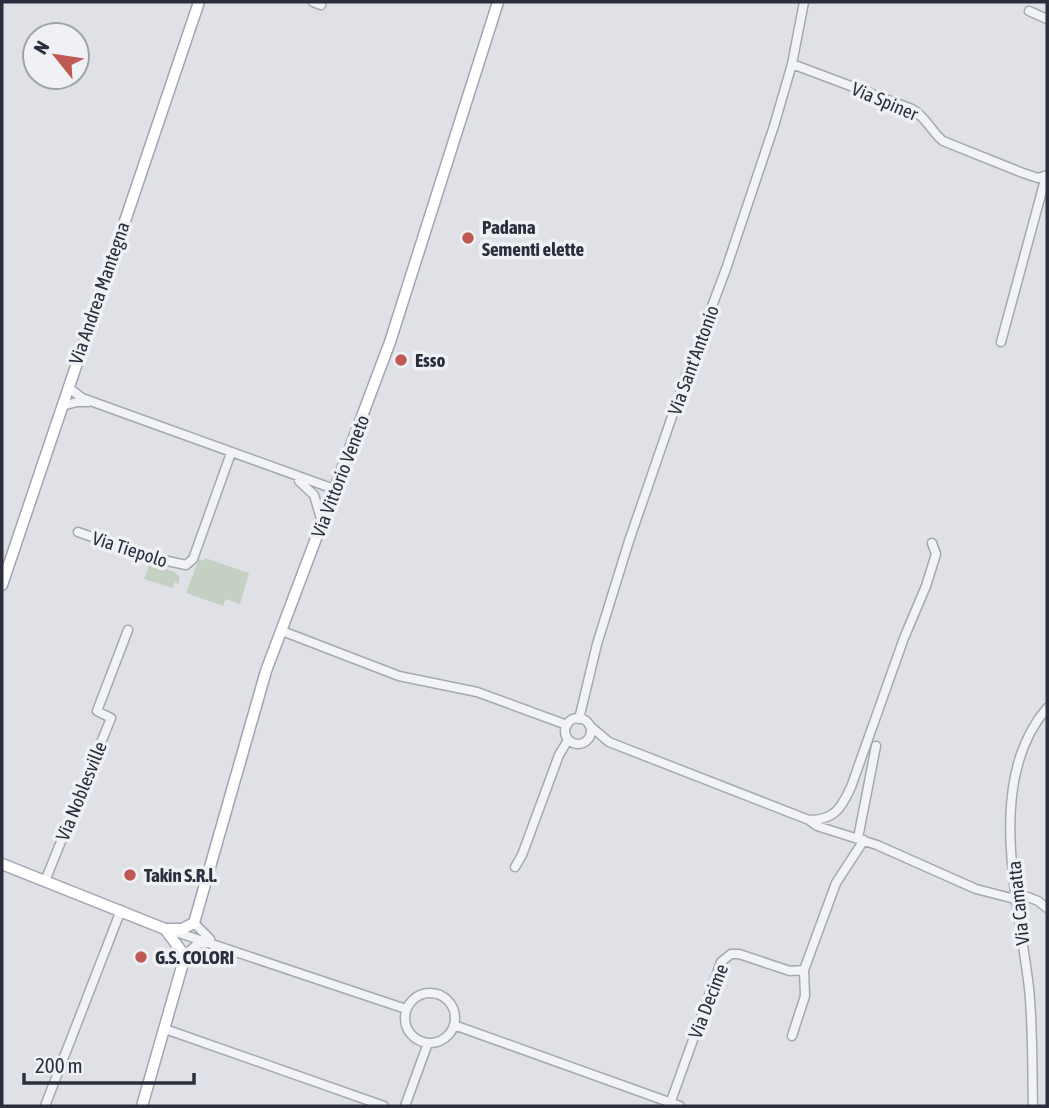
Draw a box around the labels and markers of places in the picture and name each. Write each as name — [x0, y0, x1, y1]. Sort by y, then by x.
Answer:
place label: Padana Sementi elette — [482, 216, 584, 260]
marker: Padana Sementi elette — [460, 230, 476, 246]
place label: Esso — [415, 349, 446, 371]
marker: Esso — [393, 352, 409, 368]
place label: Takin S.R.l. — [144, 864, 218, 886]
marker: Takin S.R.l. — [122, 867, 138, 883]
place label: G.S. COLORI — [155, 946, 234, 968]
marker: G.S. COLORI — [133, 949, 149, 965]

